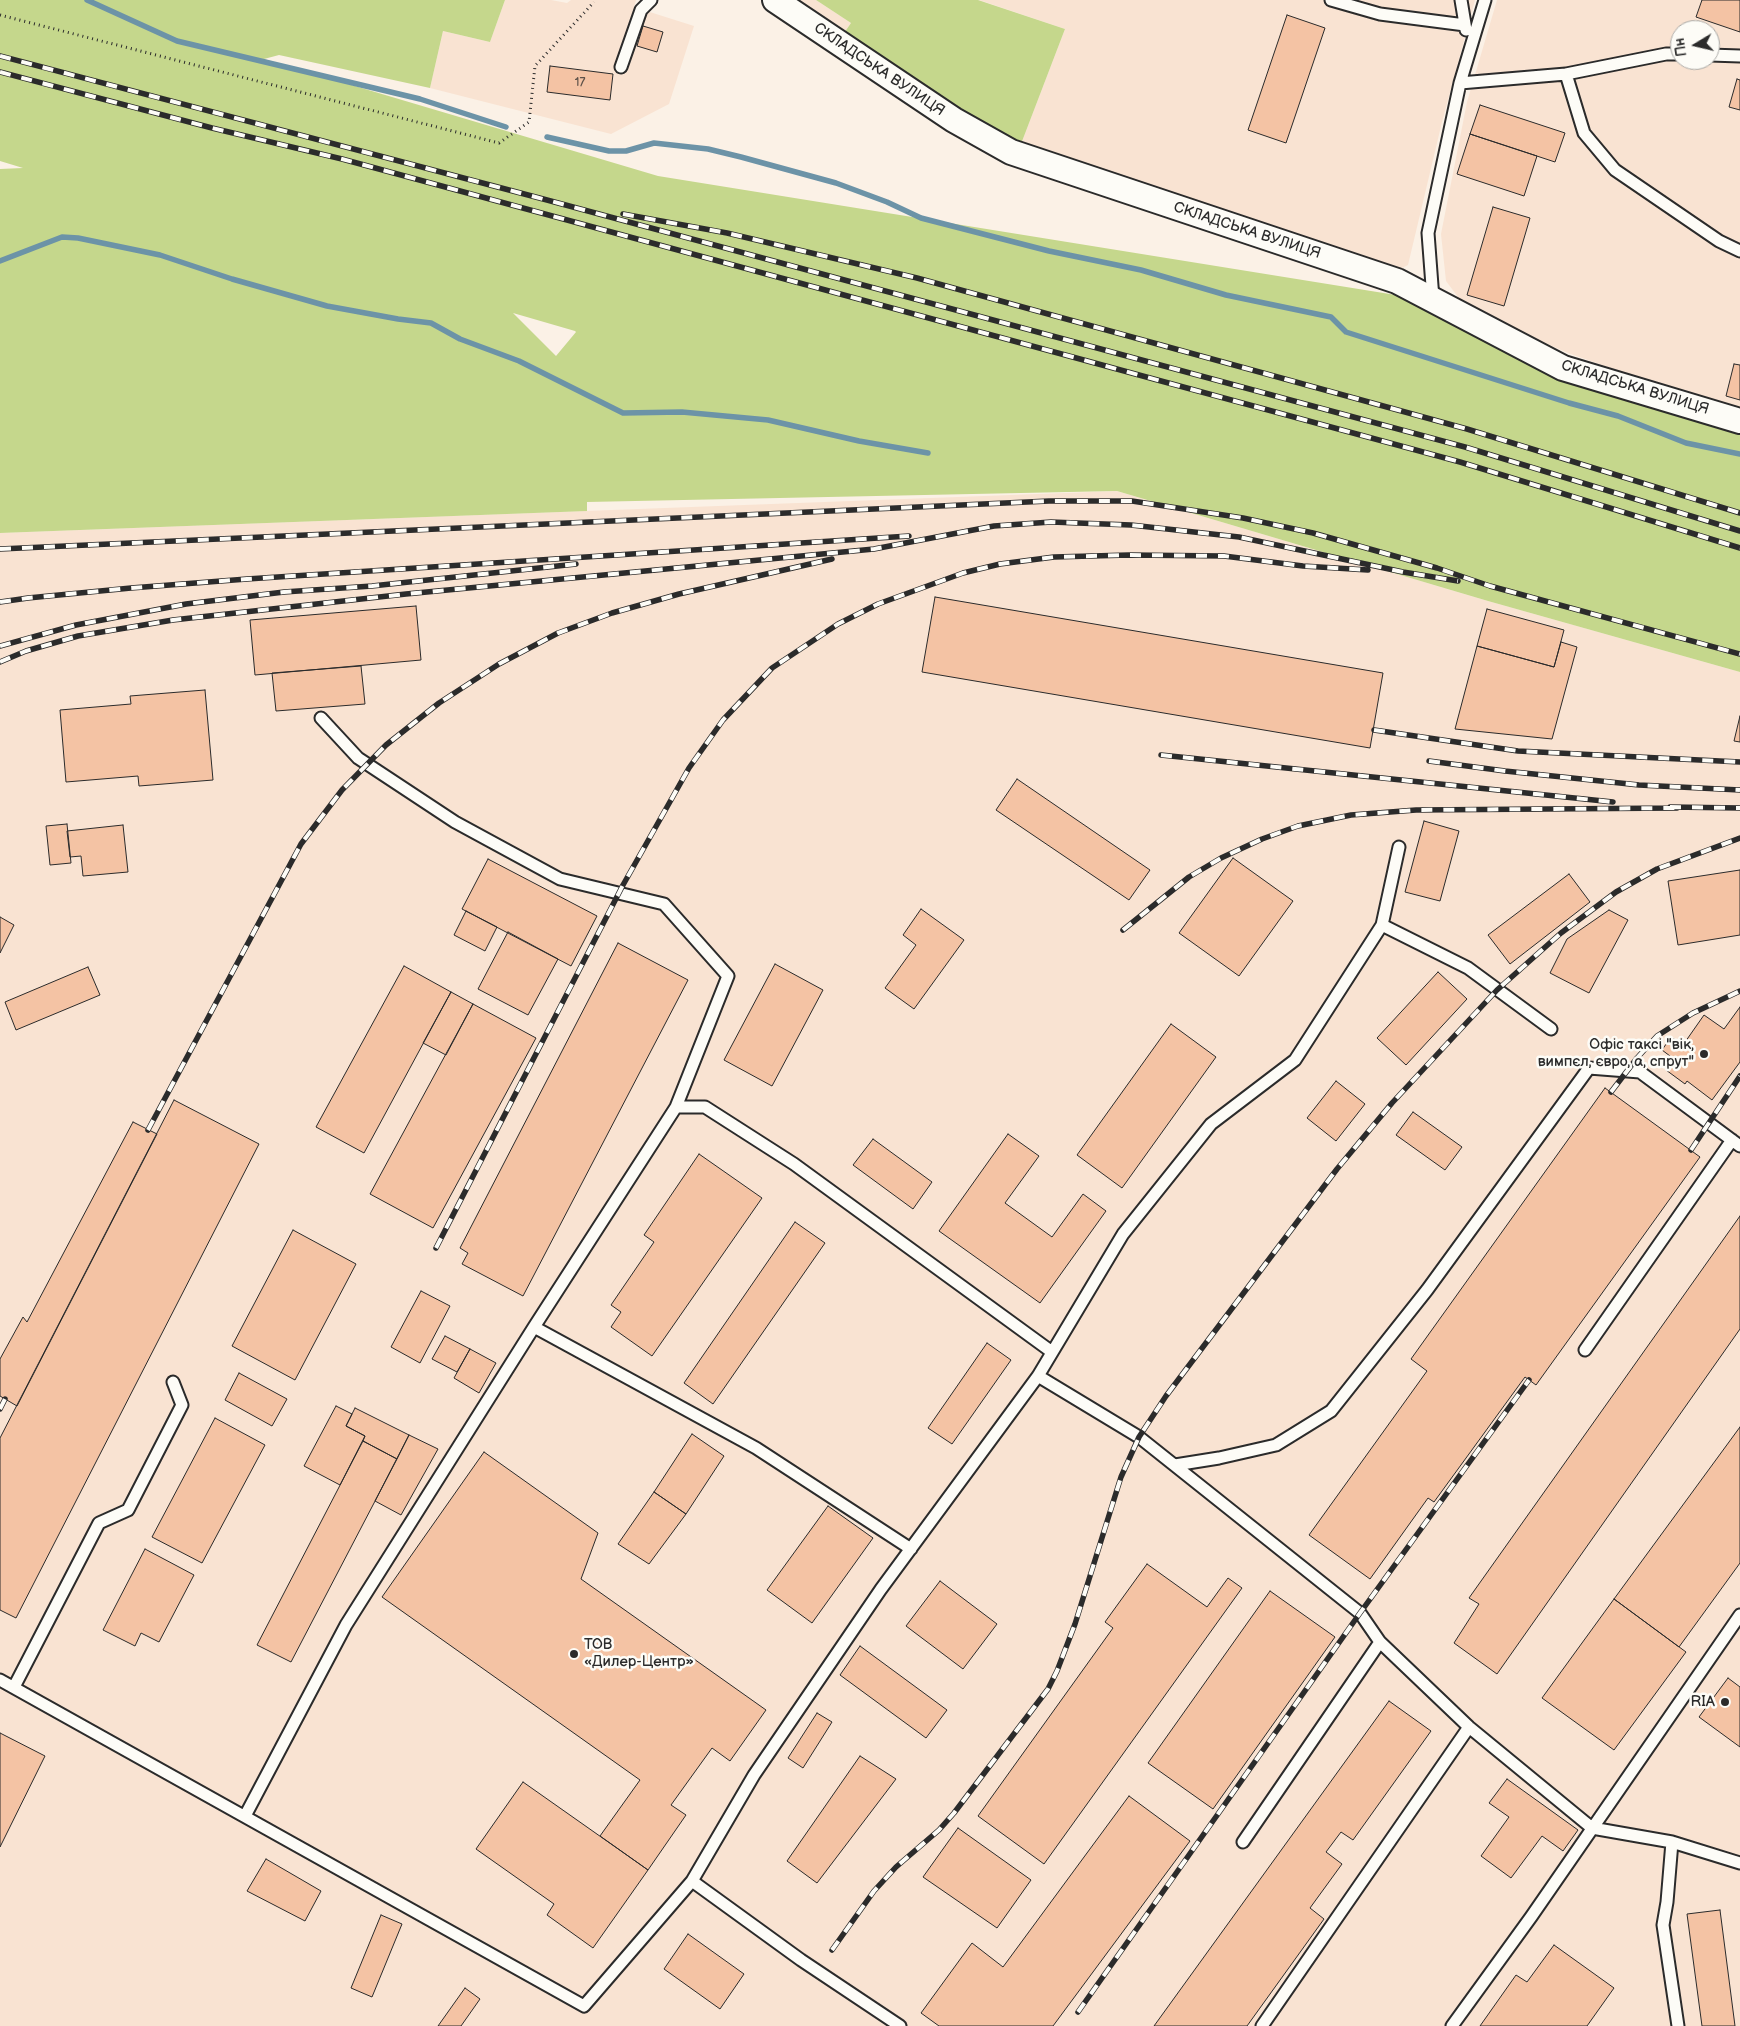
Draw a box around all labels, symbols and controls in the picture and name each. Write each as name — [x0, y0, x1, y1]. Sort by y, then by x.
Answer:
street label: СКЛАДСЬКА ВУЛИЦЯ — [810, 20, 948, 120]
north arrow — [1670, 20, 1720, 70]
text: Пн — [1671, 37, 1691, 58]
house number: 17 — [575, 76, 585, 90]
street label: СКЛАДСЬКА ВУЛИЦЯ — [1171, 199, 1323, 263]
street label: СКЛАДСЬКА ВУЛИЦЯ — [1559, 357, 1711, 419]
place label: Офіс таксі "вік, вимпєл, євро, а, спрут" — [1538, 1036, 1694, 1071]
marker: Офіс таксі "вік, вимпєл, євро, а, спрут" — [1698, 1048, 1710, 1060]
place label: ТОВ «Дилер-Центр» — [584, 1636, 694, 1671]
marker: ТОВ «Дилер-Центр» — [568, 1648, 580, 1660]
place label: RIA — [1691, 1693, 1715, 1711]
marker: RIA — [1719, 1696, 1731, 1708]

